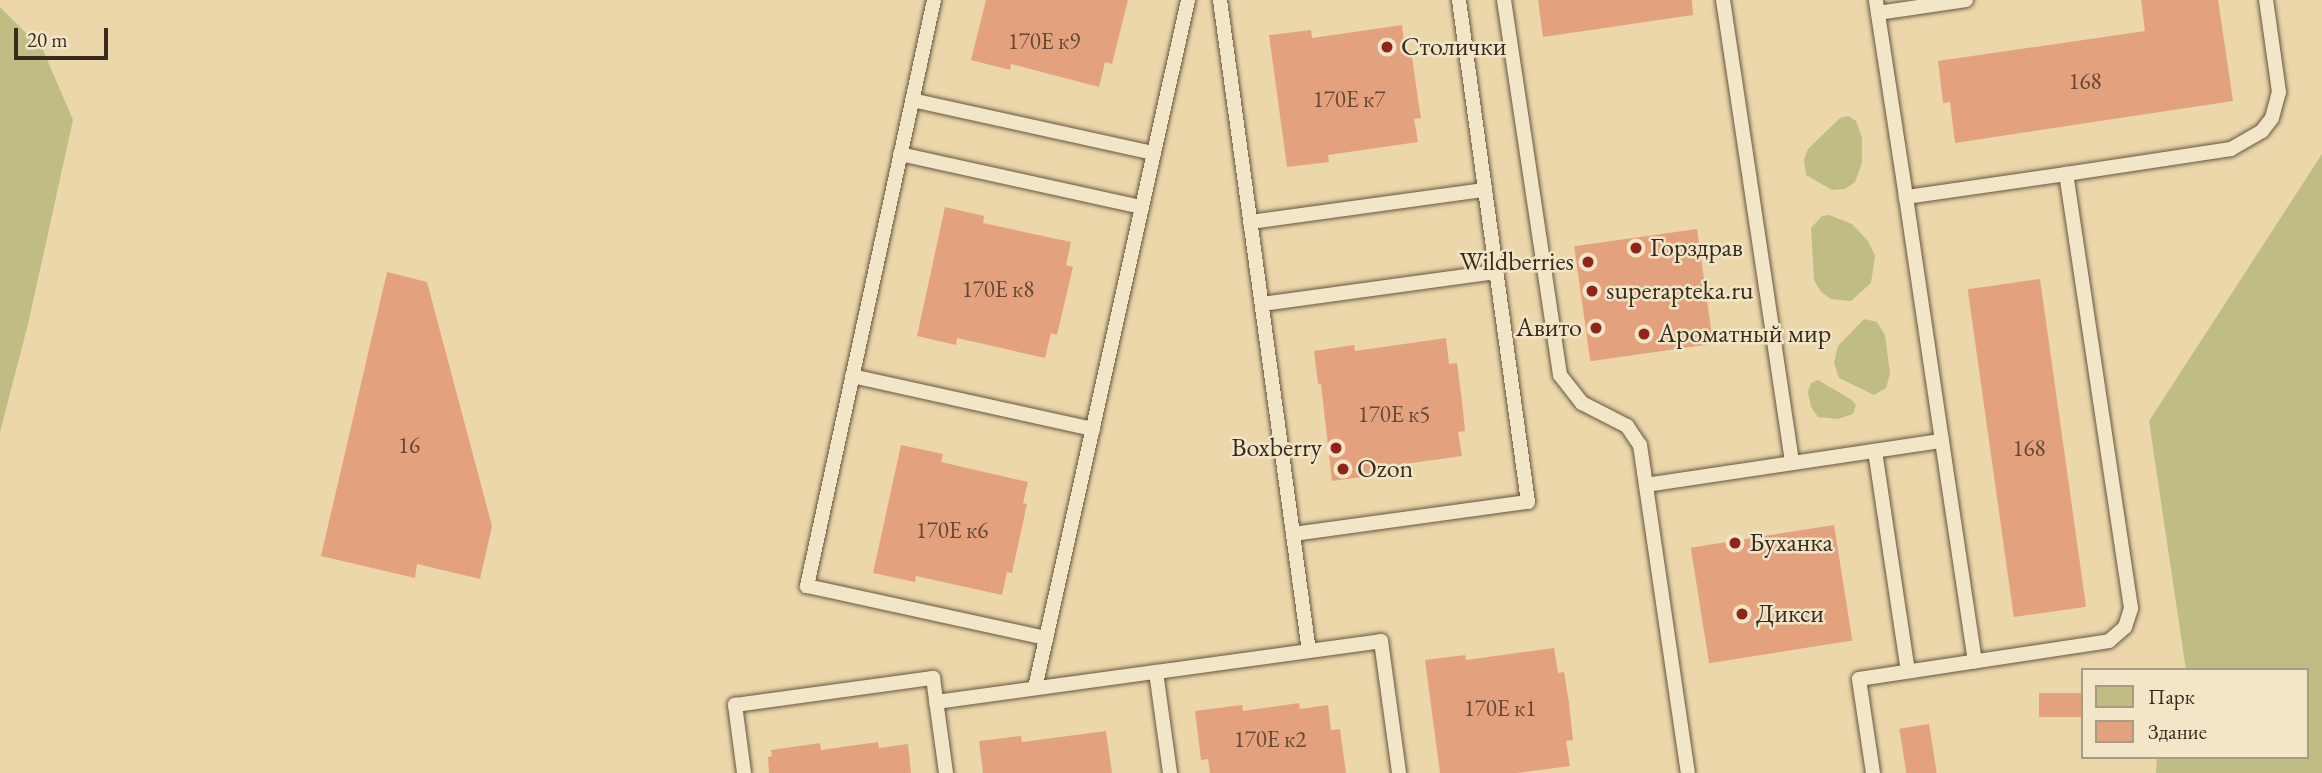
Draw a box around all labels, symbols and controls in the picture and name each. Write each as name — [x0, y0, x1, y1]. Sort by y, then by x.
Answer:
scale bar — [18, 14, 112, 58]
text: 20 m — [27, 26, 68, 53]
house number: 170Е к9 — [1008, 27, 1080, 55]
place label: Столички — [1401, 31, 1506, 63]
marker: Столички — [1379, 39, 1395, 55]
house number: 168 — [2068, 67, 2102, 95]
house number: 170Е к7 — [1313, 85, 1385, 113]
place label: Горздрав — [1650, 232, 1743, 264]
marker: Горздрав — [1628, 240, 1644, 256]
place label: Wildberries — [1459, 246, 1574, 278]
marker: Wildberries — [1580, 254, 1596, 270]
house number: 170Е к8 — [962, 275, 1034, 303]
place label: superapteka.ru — [1606, 275, 1754, 307]
marker: superapteka.ru — [1584, 283, 1600, 299]
place label: Авито — [1516, 312, 1582, 344]
place label: Ароматный мир — [1658, 318, 1831, 350]
marker: Авито — [1588, 320, 1604, 336]
marker: Ароматный мир — [1636, 326, 1652, 342]
house number: 170Е к5 — [1358, 400, 1430, 428]
house number: 16 — [398, 431, 420, 459]
place label: Boxberry — [1231, 432, 1322, 464]
house number: 168 — [2012, 434, 2046, 462]
marker: Boxberry — [1328, 440, 1344, 456]
place label: Ozon — [1357, 453, 1413, 485]
marker: Ozon — [1335, 461, 1351, 477]
house number: 170Е к6 — [916, 516, 988, 544]
place label: Буханка — [1749, 527, 1833, 559]
marker: Буханка — [1727, 535, 1743, 551]
place label: Дикси — [1756, 598, 1824, 630]
marker: Дикси — [1734, 606, 1750, 622]
legend — [2080, 668, 2308, 759]
text: Парк — [2148, 683, 2195, 710]
house number: 170Е к1 — [1464, 694, 1536, 722]
text: Здание — [2148, 718, 2207, 745]
house number: 170Е к2 — [1234, 725, 1306, 753]

